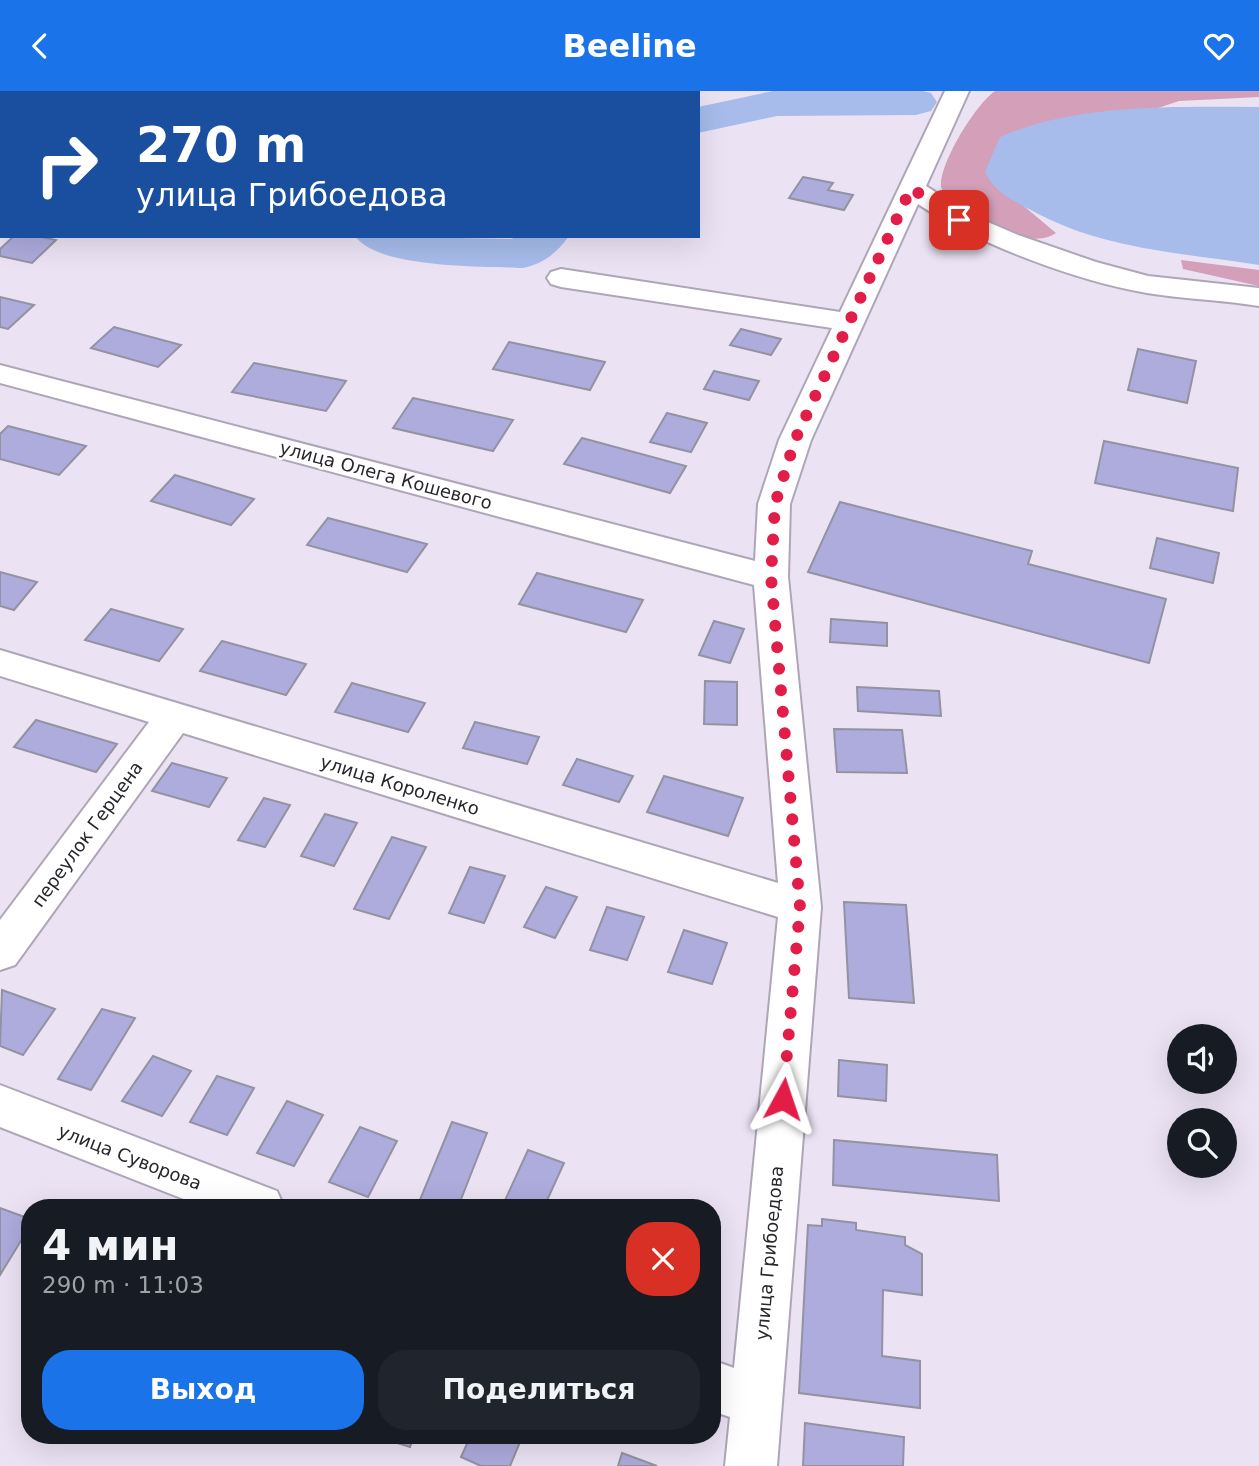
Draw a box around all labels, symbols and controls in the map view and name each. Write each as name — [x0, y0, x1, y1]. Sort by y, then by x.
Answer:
icon: back — [21, 27, 59, 65]
text: Beeline — [562, 27, 697, 65]
icon: heart — [1200, 27, 1238, 65]
text: 270 m — [136, 117, 306, 174]
icon: right — [21, 119, 112, 210]
text: улица Грибоедова — [136, 176, 448, 214]
pin — [929, 190, 989, 250]
icon: arrive — [940, 201, 978, 239]
street label: улица Олега Кошевого — [277, 436, 495, 514]
street label: улица Короленко — [318, 751, 482, 819]
street label: переулок Герцена — [27, 757, 147, 911]
map controls — [1167, 1024, 1237, 1178]
button: sound — [1167, 1024, 1237, 1094]
position arrow — [746, 1062, 820, 1136]
button: search — [1167, 1108, 1237, 1178]
street label: улица Суворова — [55, 1120, 205, 1194]
street label: улица Грибоедова — [751, 1165, 787, 1341]
text: 4 мин — [42, 1221, 179, 1270]
button: close — [626, 1222, 700, 1296]
text: 290 m · 11:03 — [42, 1272, 204, 1298]
button: Выход — [42, 1350, 364, 1430]
button: Поделиться — [378, 1350, 700, 1430]

